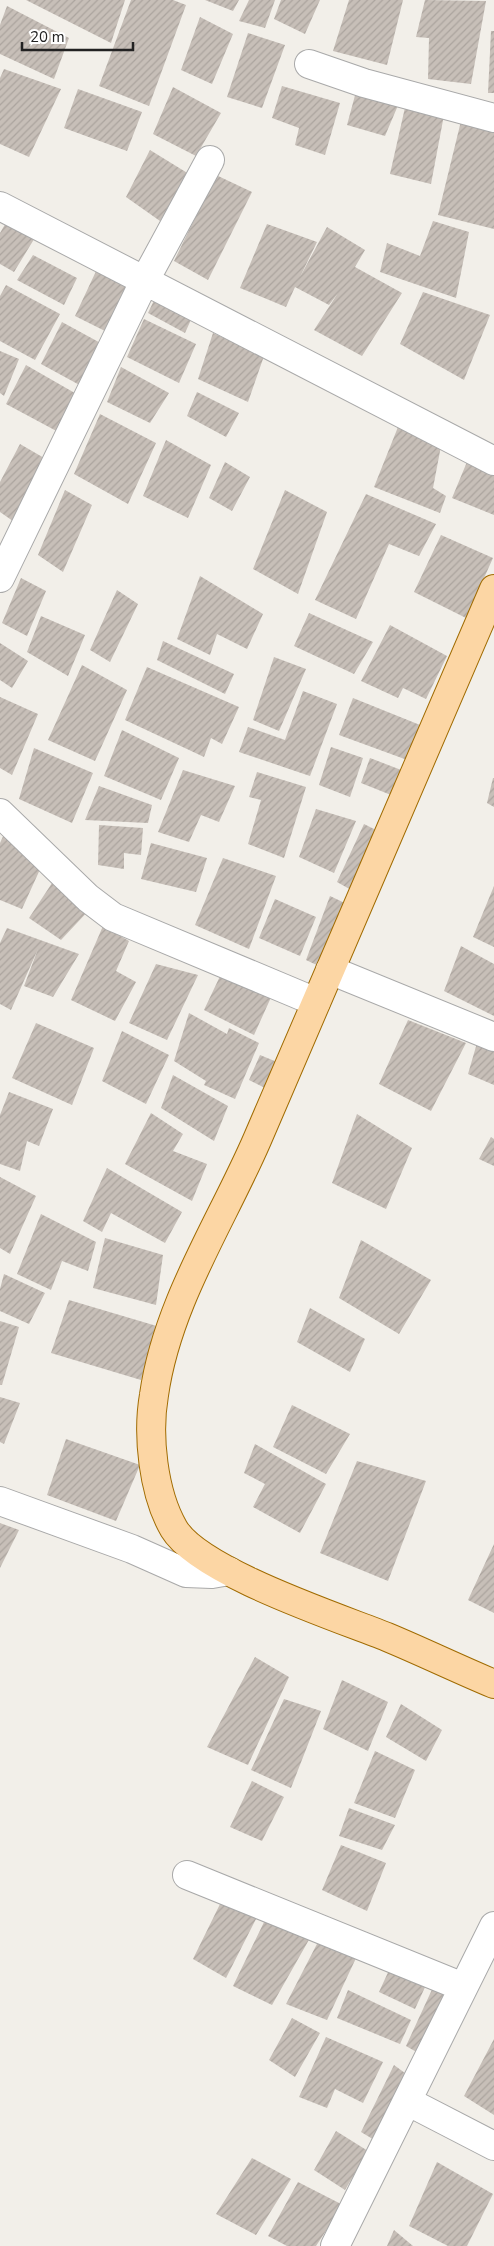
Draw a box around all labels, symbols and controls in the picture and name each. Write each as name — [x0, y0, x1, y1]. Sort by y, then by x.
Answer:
scale bar — [22, 20, 134, 52]
text: 20 m — [30, 27, 65, 47]

